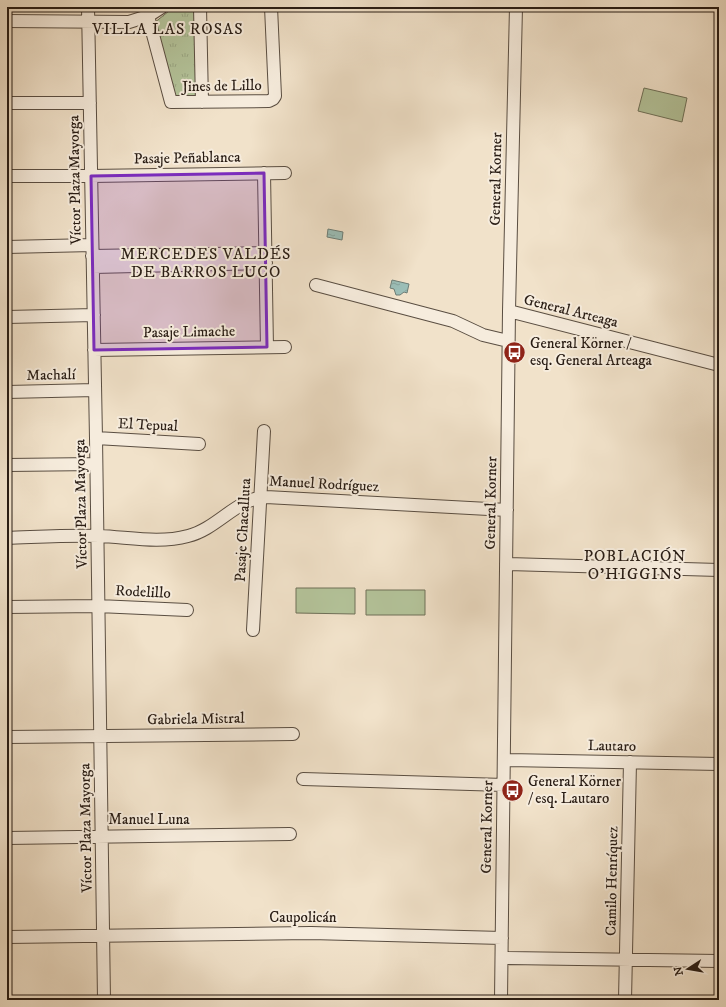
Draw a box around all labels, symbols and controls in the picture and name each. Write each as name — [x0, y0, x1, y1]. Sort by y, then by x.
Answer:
district label: VILLA LAS ROSAS — [91, 19, 244, 39]
street label: Jines de Lillo — [180, 76, 262, 96]
street label: Víctor Plaza Mayorga — [64, 115, 86, 246]
street label: General Korner — [486, 132, 506, 226]
street label: Pasaje Peñablanca — [133, 148, 241, 168]
district label: MERCEDES VALDÉS DE BARROS LUCO — [121, 244, 291, 282]
street label: General Arteaga — [522, 290, 621, 332]
street label: Pasaje Limache — [143, 322, 235, 342]
place label: General Körner / esq. General Arteaga — [530, 334, 653, 370]
bus stop icon: General Körner / esq. General Arteaga — [502, 339, 528, 365]
street label: Machalí — [26, 365, 77, 385]
street label: El Tepual — [118, 414, 179, 436]
street label: Víctor Plaza Mayorga — [70, 439, 92, 570]
street label: General Korner — [481, 456, 501, 550]
street label: Manuel Rodríguez — [268, 472, 380, 496]
street label: Pasaje Chacalluta — [231, 477, 255, 582]
district label: POBLACIÓN O'HIGGINS — [584, 546, 686, 584]
street label: Rodelillo — [115, 581, 171, 603]
street label: Gabriela Mistral — [147, 709, 245, 729]
street label: Lautaro — [588, 736, 636, 756]
street label: Víctor Plaza Mayorga — [75, 763, 97, 894]
place label: General Körner / esq. Lautaro — [528, 772, 622, 808]
bus stop icon: General Körner / esq. Lautaro — [500, 777, 526, 803]
street label: General Korner — [477, 780, 497, 874]
street label: Manuel Luna — [108, 810, 190, 829]
street label: Camilo Henríquez — [602, 826, 622, 936]
street label: Caupolicán — [269, 908, 337, 927]
north arrow — [668, 949, 708, 989]
text: N — [671, 965, 687, 977]

